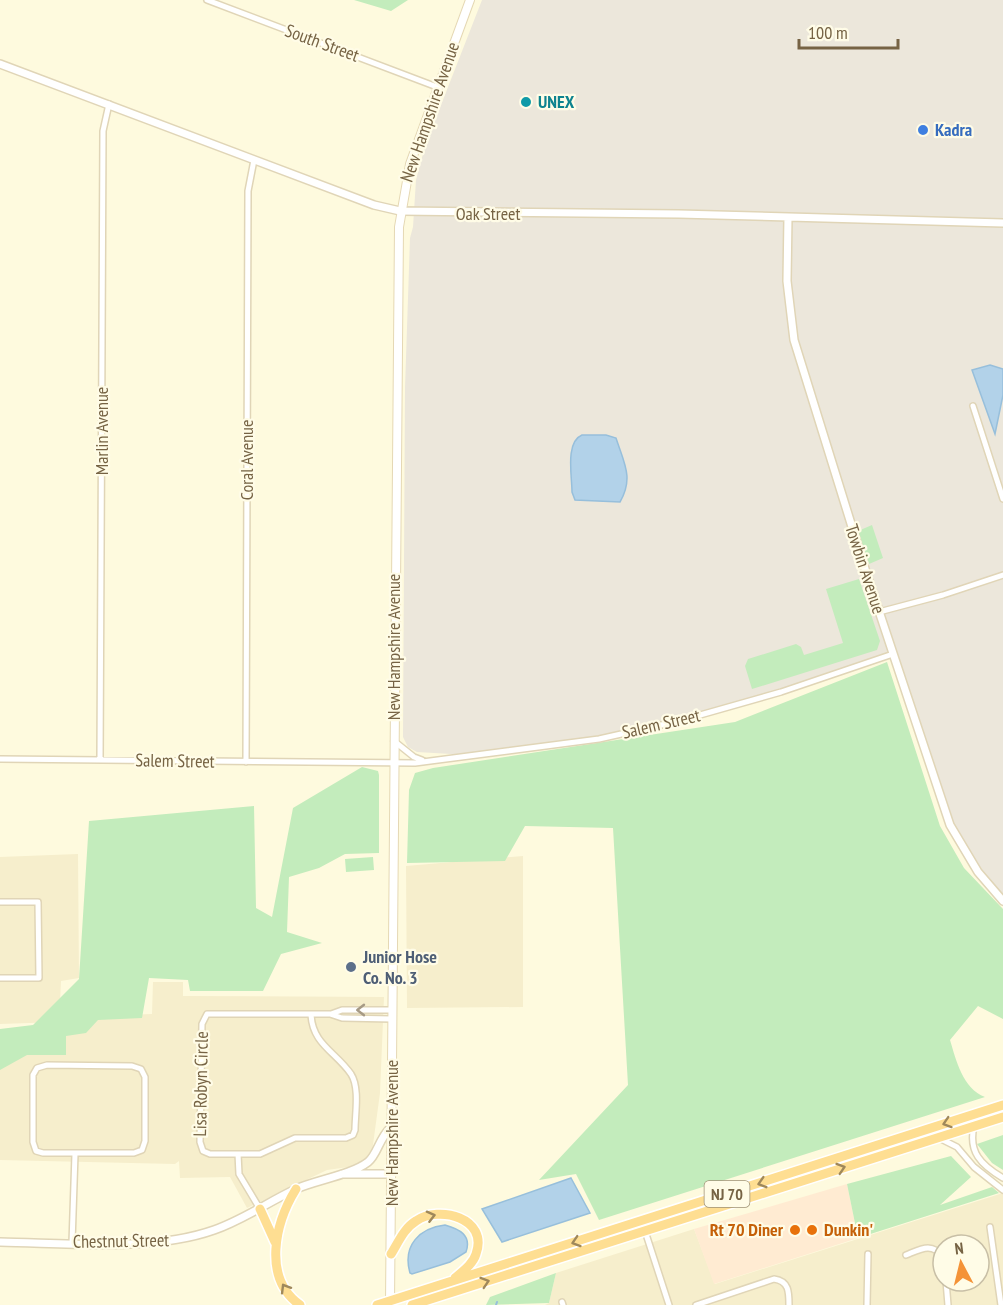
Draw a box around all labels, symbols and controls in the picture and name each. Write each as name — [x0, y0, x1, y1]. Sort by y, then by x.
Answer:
scale bar — [799, 12, 898, 50]
street label: South Street — [282, 19, 362, 67]
text: 100 m — [808, 21, 848, 44]
street label: New Hampshire Avenue — [395, 39, 464, 185]
place label: UNEX — [538, 90, 575, 113]
marker: UNEX — [519, 95, 533, 109]
place label: Kadra — [935, 118, 972, 141]
marker: Kadra — [916, 123, 930, 137]
street label: Oak Street — [456, 202, 520, 225]
street label: Marlin Avenue — [90, 387, 113, 475]
street label: Coral Avenue — [235, 420, 258, 500]
street label: Towbin Avenue — [840, 521, 891, 617]
street label: New Hampshire Avenue — [382, 574, 405, 720]
street label: Salem Street — [620, 703, 702, 744]
street label: Salem Street — [135, 748, 215, 773]
place label: Junior Hose Co. No. 3 — [362, 945, 437, 989]
marker: Junior Hose Co. No. 3 — [344, 960, 358, 974]
one-way arrow — [356, 1004, 365, 1016]
street label: Lisa Robyn Circle — [188, 1031, 213, 1137]
street label: New Hampshire Avenue — [380, 1060, 403, 1206]
one-way arrow — [942, 1116, 953, 1128]
one-way arrow — [835, 1163, 846, 1176]
one-way arrow — [757, 1176, 768, 1188]
road number: NJ 70 — [704, 1181, 750, 1207]
one-way arrow — [426, 1210, 436, 1223]
place label: Rt 70 Diner — [710, 1218, 784, 1241]
place label: Dunkin' — [824, 1218, 873, 1241]
marker: Rt 70 Diner — [788, 1223, 802, 1237]
marker: Dunkin' — [805, 1223, 819, 1237]
street label: Chestnut Street — [73, 1228, 169, 1253]
north arrow — [931, 1233, 991, 1293]
one-way arrow — [571, 1235, 582, 1247]
text: N — [954, 1238, 965, 1259]
one-way arrow — [479, 1276, 490, 1289]
one-way arrow — [281, 1284, 292, 1294]

